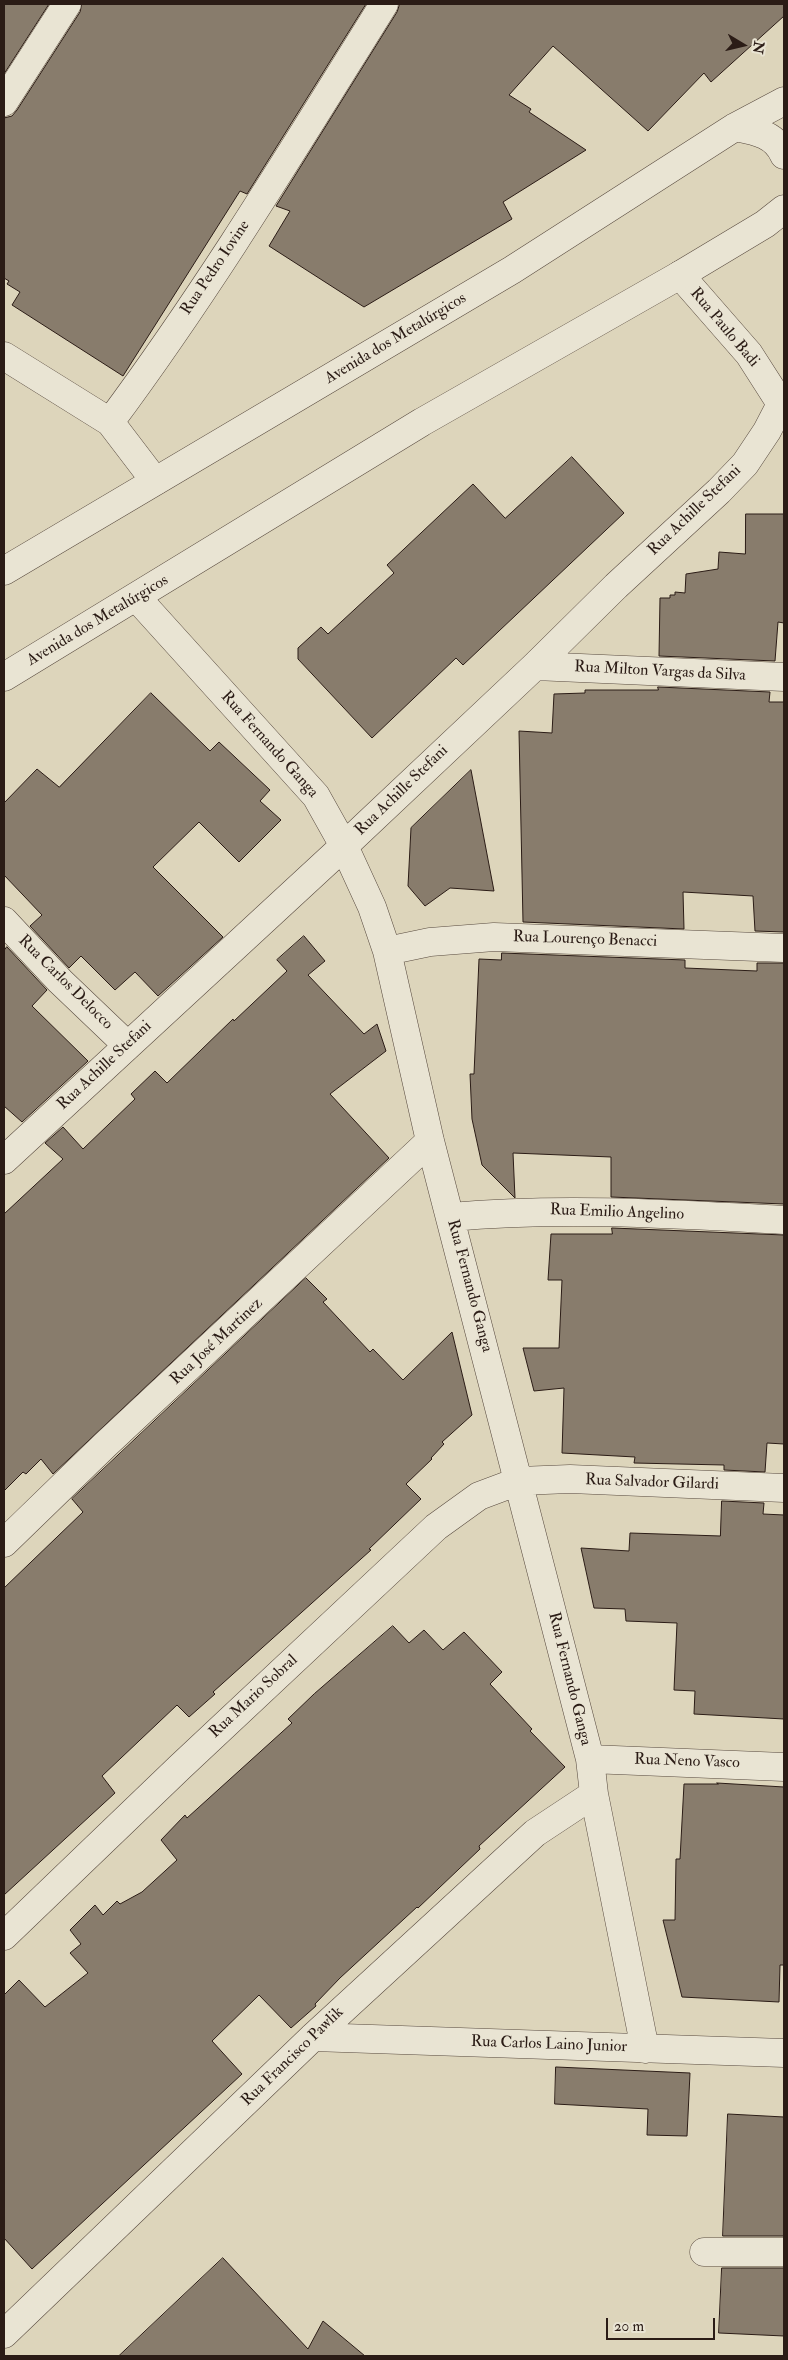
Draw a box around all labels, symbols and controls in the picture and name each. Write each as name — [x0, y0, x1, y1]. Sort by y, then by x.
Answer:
north arrow — [718, 20, 768, 70]
text: N — [749, 40, 768, 55]
street label: Rua Pedro Iovine — [177, 217, 255, 319]
street label: Rua Paulo Badi — [685, 284, 763, 372]
street label: Avenida dos Metalúrgicos — [322, 289, 470, 389]
street label: Rua Achille Stefani — [644, 462, 746, 560]
street label: Avenida dos Metalúrgicos — [24, 571, 172, 671]
street label: Rua Milton Vargas da Silva — [574, 658, 746, 686]
street label: Rua Fernando Ganga — [216, 688, 322, 802]
street label: Rua Achille Stefani — [351, 742, 453, 840]
street label: Rua Lourenço Benacci — [512, 928, 658, 952]
street label: Rua Carlos Delocco — [14, 932, 116, 1034]
street label: Rua Achille Stefani — [54, 1017, 156, 1115]
street label: Rua Emilio Angelino — [550, 1201, 684, 1225]
street label: Rua Fernando Ganga — [442, 1218, 496, 1354]
street label: Rua José Martinez — [167, 1294, 267, 1390]
street label: Rua Salvador Gilardi — [585, 1471, 719, 1495]
street label: Rua Fernando Ganga — [543, 1610, 595, 1748]
street label: Rua Mario Sobral — [206, 1651, 302, 1743]
street label: Rua Neno Vasco — [634, 1751, 740, 1773]
street label: Rua Francisco Pawlik — [238, 2003, 348, 2111]
street label: Rua Carlos Laino Junior — [470, 2033, 628, 2057]
scale bar — [608, 2308, 717, 2340]
text: 20 m — [614, 2317, 644, 2336]

